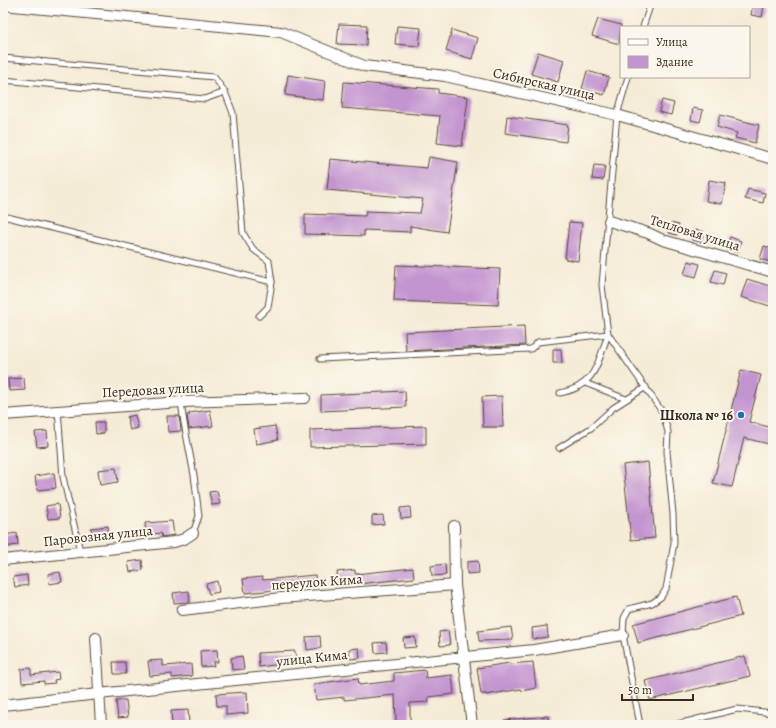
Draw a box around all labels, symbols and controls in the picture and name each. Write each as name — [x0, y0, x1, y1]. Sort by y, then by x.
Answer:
legend — [620, 26, 750, 78]
text: Улица — [656, 34, 688, 50]
text: Здание — [656, 54, 693, 70]
street label: Сибирская улица — [491, 63, 598, 105]
street label: Тепловая улица — [647, 210, 743, 256]
street label: Передовая улица — [102, 378, 205, 402]
place label: Школа № 16 — [660, 406, 733, 425]
marker: Школа № 16 — [736, 410, 746, 420]
street label: Паровозная улица — [42, 521, 154, 551]
street label: переулок Кима — [271, 569, 364, 595]
street label: улица Кима — [274, 645, 349, 671]
scale bar — [622, 676, 693, 702]
text: 50 m — [628, 682, 652, 698]

